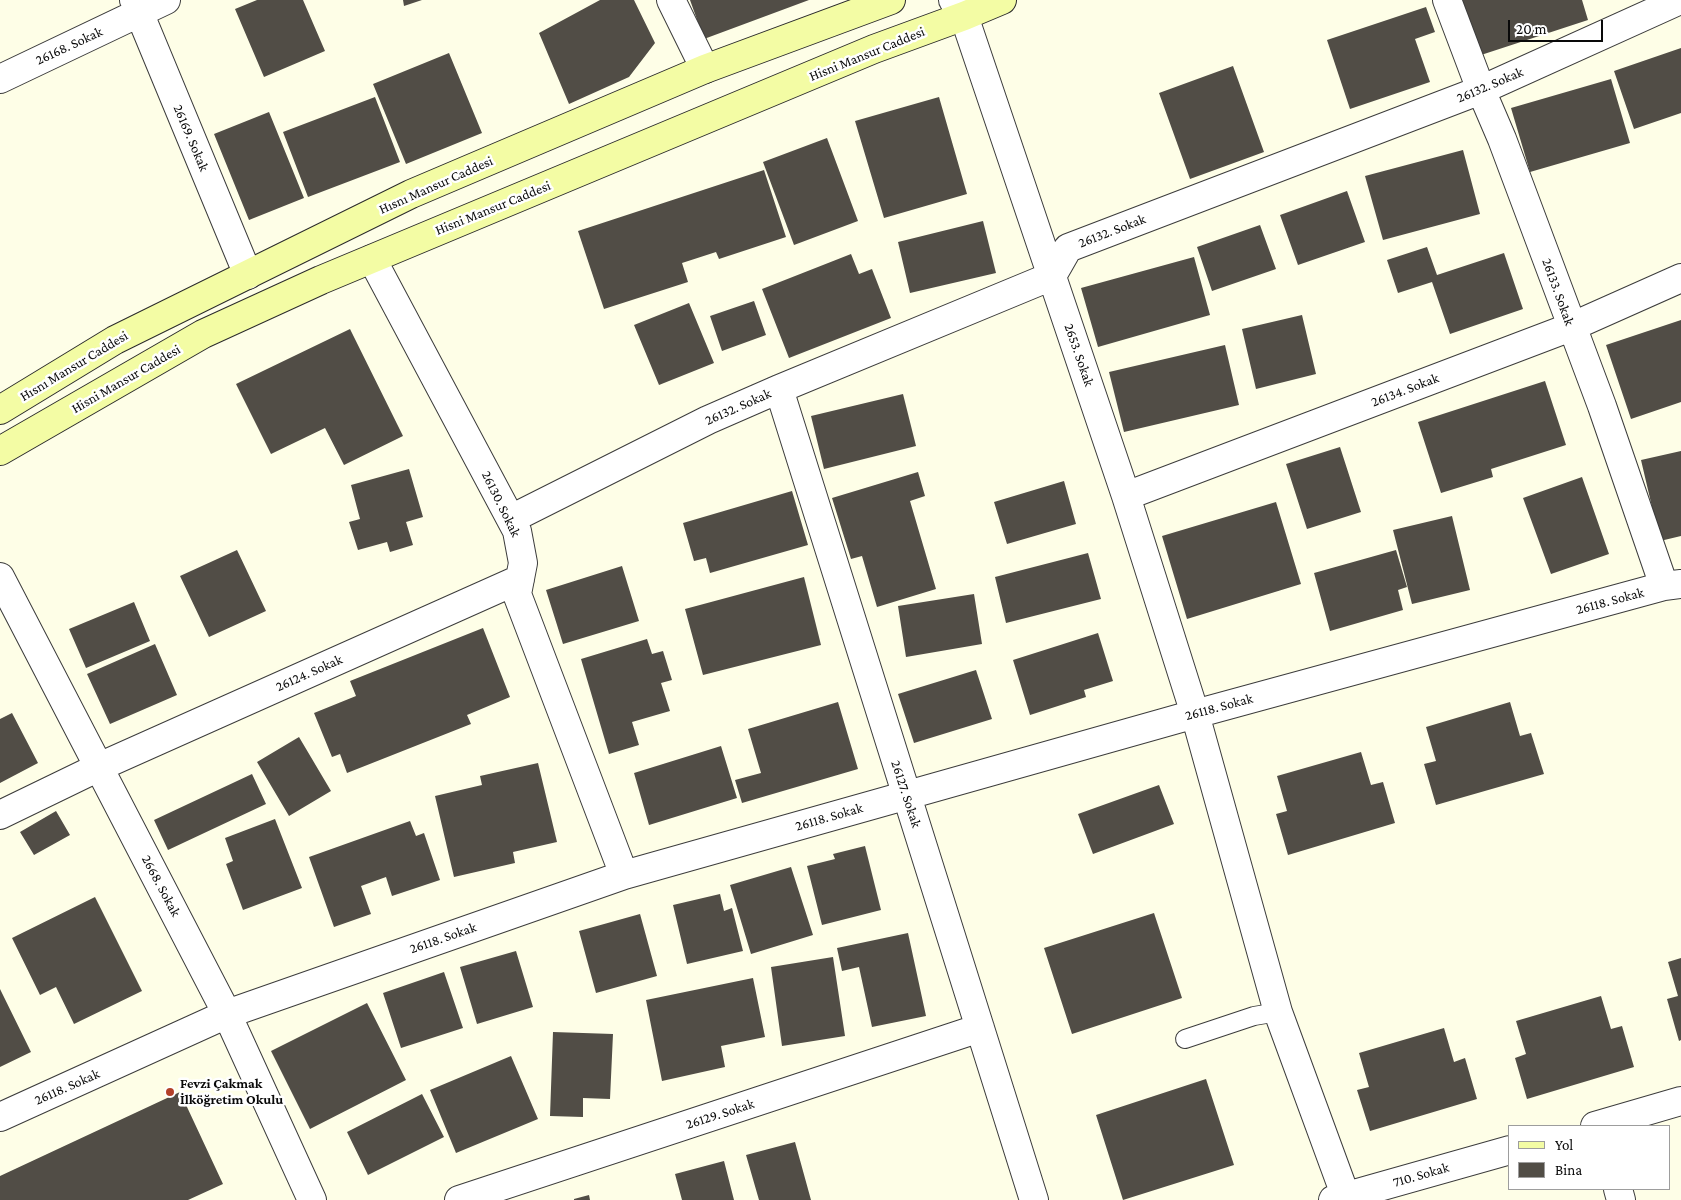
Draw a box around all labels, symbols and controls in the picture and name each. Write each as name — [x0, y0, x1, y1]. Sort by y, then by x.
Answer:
scale bar — [1511, 10, 1606, 42]
text: 20 m — [1516, 21, 1547, 37]
street label: 26168. Sokak — [33, 23, 105, 69]
street label: Hisni Mansur Caddesi — [807, 23, 927, 85]
street label: 26132. Sokak — [1454, 63, 1526, 107]
street label: 26169. Sokak — [169, 102, 213, 174]
street label: Hısnı Mansur Caddesi — [376, 152, 496, 218]
street label: Hisni Mansur Caddesi — [433, 177, 553, 239]
street label: 26132. Sokak — [1076, 210, 1148, 252]
street label: 26133. Sokak — [1538, 256, 1578, 328]
street label: 2653. Sokak — [1060, 321, 1098, 389]
street label: Hısnı Mansur Caddesi — [17, 327, 131, 405]
street label: Hisni Mansur Caddesi — [69, 341, 183, 417]
street label: 26134. Sokak — [1369, 369, 1441, 411]
street label: 26132. Sokak — [702, 385, 774, 429]
street label: 26130. Sokak — [478, 468, 524, 540]
street label: 26118. Sokak — [1574, 584, 1646, 618]
street label: 26124. Sokak — [273, 651, 345, 695]
street label: 26118. Sokak — [1183, 690, 1255, 724]
street label: 26127. Sokak — [887, 758, 925, 830]
street label: 26118. Sokak — [793, 799, 865, 835]
street label: 2668. Sokak — [138, 852, 184, 920]
street label: 26118. Sokak — [407, 919, 479, 957]
street label: 26118. Sokak — [32, 1065, 102, 1109]
place label: Fevzi Çakmak İlköğretim Okulu — [180, 1076, 283, 1108]
marker: Fevzi Çakmak İlköğretim Okulu — [164, 1086, 176, 1098]
street label: 26129. Sokak — [684, 1095, 756, 1133]
legend — [1508, 1125, 1671, 1190]
text: Yol — [1555, 1137, 1573, 1153]
street label: 710. Sokak — [1391, 1159, 1451, 1191]
text: Bina — [1555, 1162, 1582, 1178]

